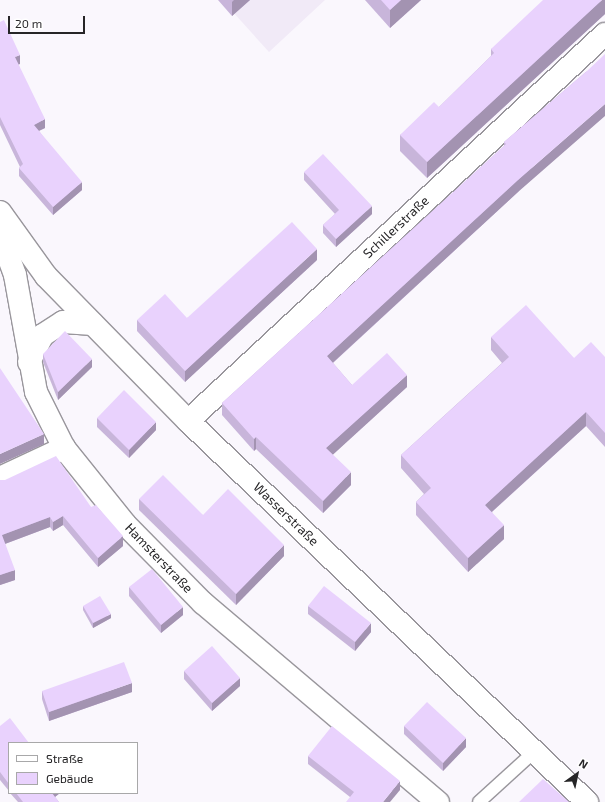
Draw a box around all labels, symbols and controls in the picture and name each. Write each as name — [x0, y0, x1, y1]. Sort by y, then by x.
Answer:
scale bar — [10, 8, 87, 34]
text: 20 m — [15, 16, 42, 30]
street label: Schillerstraße — [360, 193, 432, 261]
street label: Wasserstraße — [250, 479, 322, 549]
street label: Hamsterstraße — [122, 520, 196, 596]
legend — [8, 742, 138, 794]
text: Straße — [46, 751, 83, 765]
north arrow — [557, 754, 597, 794]
text: N — [577, 756, 591, 771]
text: Gebäude — [46, 771, 94, 785]

